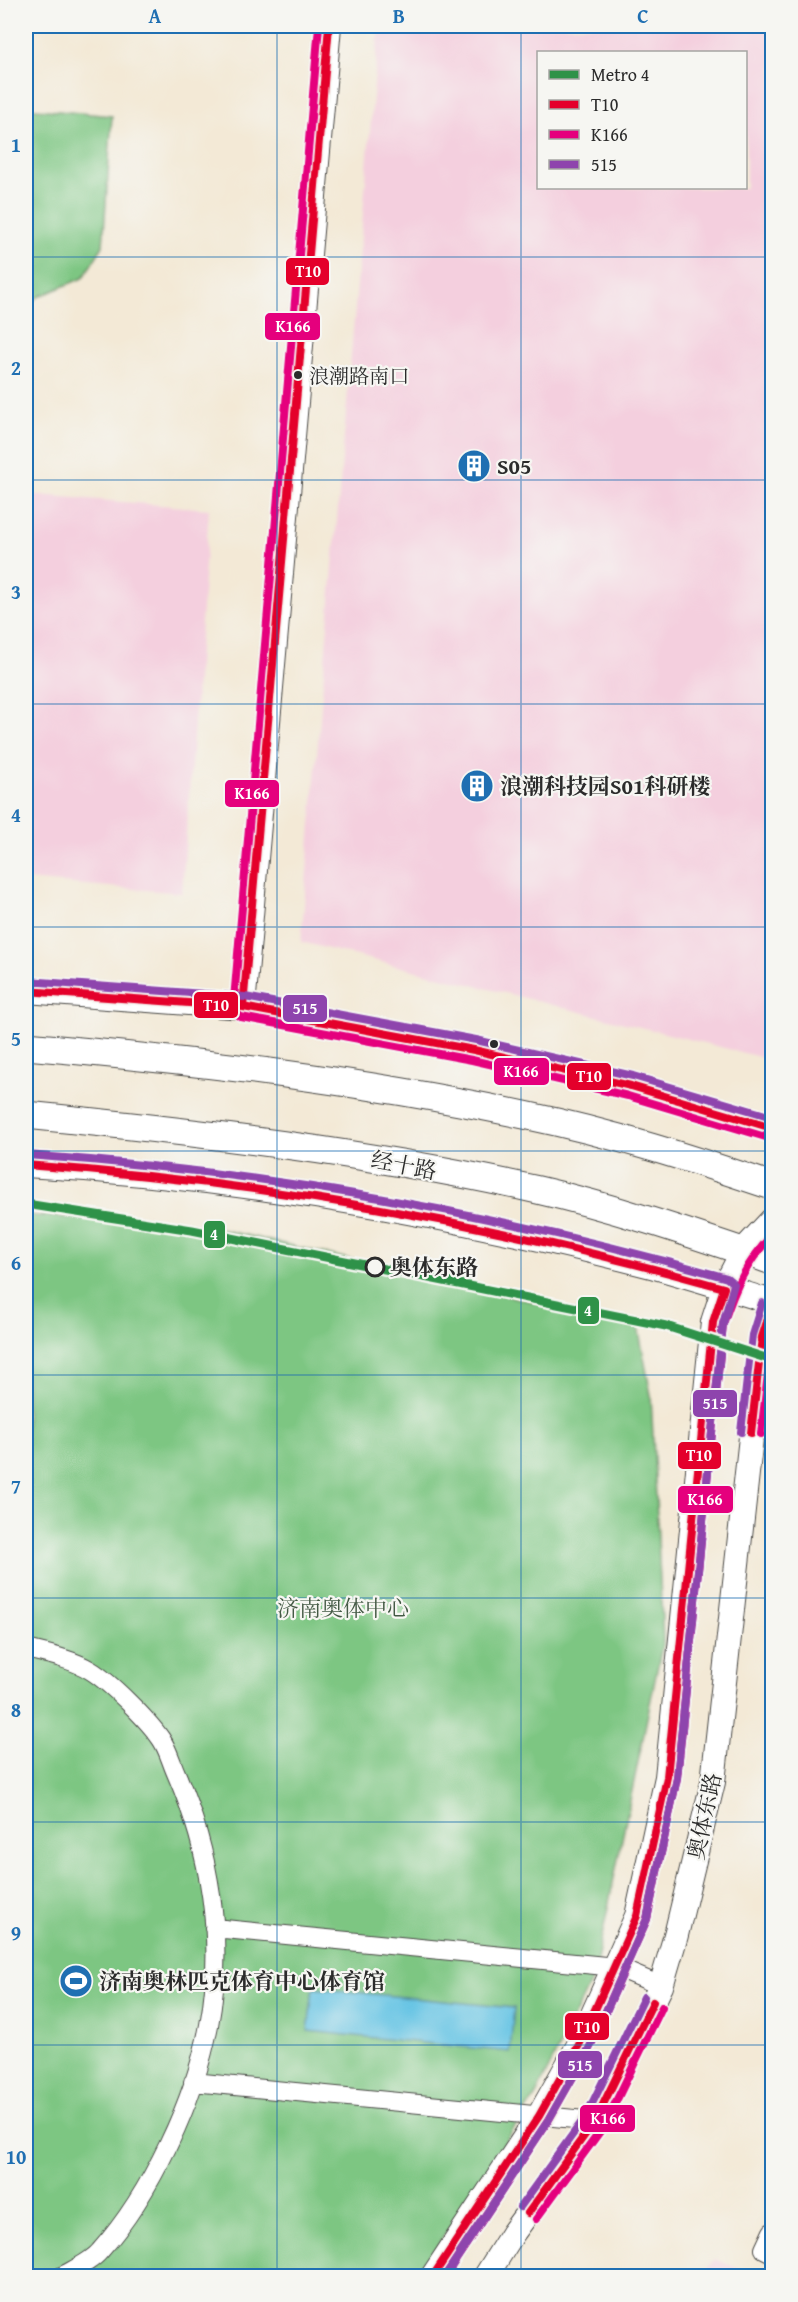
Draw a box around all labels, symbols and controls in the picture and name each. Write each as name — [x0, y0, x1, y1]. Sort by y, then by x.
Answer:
text: A — [149, 1, 162, 30]
text: B — [393, 1, 405, 30]
text: C — [637, 1, 649, 30]
legend — [537, 51, 747, 189]
text: Metro 4 — [591, 61, 650, 88]
text: T10 — [591, 91, 619, 118]
text: K166 — [591, 121, 628, 148]
text: 1 — [11, 130, 21, 159]
text: 515 — [591, 151, 617, 178]
line badge: T10 — [285, 257, 330, 286]
text: T10 — [295, 259, 321, 283]
line badge: K166 — [264, 312, 321, 341]
text: K166 — [276, 314, 310, 338]
text: 2 — [11, 353, 21, 382]
place label: 浪潮路南口 — [309, 361, 409, 390]
marker: 浪潮路南口 — [292, 369, 304, 381]
building icon: S05 — [456, 448, 492, 484]
place label: S05 — [497, 450, 531, 482]
text: 3 — [11, 577, 21, 606]
building icon: 浪潮科技园S01科研楼 — [459, 768, 495, 804]
place label: 浪潮科技园S01科研楼 — [500, 770, 710, 802]
line badge: K166 — [224, 779, 280, 808]
text: K166 — [235, 781, 269, 805]
text: 4 — [11, 800, 21, 829]
line badge: T10 — [193, 991, 239, 1019]
text: T10 — [203, 993, 229, 1017]
line badge: 515 — [282, 994, 328, 1023]
text: 515 — [293, 996, 317, 1020]
text: 5 — [11, 1024, 21, 1053]
unlabelled marker — [488, 1038, 500, 1050]
line badge: K166 — [493, 1057, 550, 1086]
text: K166 — [504, 1059, 538, 1083]
line badge: T10 — [566, 1062, 612, 1091]
text: T10 — [576, 1064, 602, 1088]
street label: 经十路 — [369, 1143, 439, 1187]
line badge: 4 — [203, 1220, 226, 1249]
text: 4 — [210, 1222, 218, 1246]
text: 6 — [11, 1248, 21, 1277]
place label: 奥体东路 — [390, 1251, 478, 1283]
marker: 奥体东路 — [365, 1257, 385, 1277]
line badge: 4 — [577, 1296, 600, 1325]
text: 4 — [584, 1298, 592, 1322]
line badge: 515 — [692, 1389, 738, 1418]
text: 515 — [703, 1391, 727, 1415]
line badge: T10 — [677, 1441, 722, 1470]
text: T10 — [686, 1443, 712, 1467]
text: 7 — [11, 1471, 21, 1500]
line badge: K166 — [677, 1485, 734, 1514]
text: K166 — [688, 1487, 722, 1511]
park label: 济南奥体中心 — [277, 1592, 409, 1624]
text: 8 — [11, 1695, 21, 1724]
street label: 奥体东路 — [679, 1770, 729, 1862]
text: 9 — [11, 1918, 21, 1947]
sports icon: 济南奥林匹克体育中心体育馆 — [58, 1963, 94, 1999]
place label: 济南奥林匹克体育中心体育馆 — [99, 1965, 385, 1997]
line badge: T10 — [564, 2012, 610, 2041]
text: T10 — [574, 2015, 600, 2039]
line badge: 515 — [557, 2050, 603, 2079]
text: 515 — [568, 2053, 592, 2077]
line badge: K166 — [579, 2104, 636, 2133]
text: K166 — [591, 2106, 625, 2130]
text: 10 — [6, 2142, 26, 2171]

